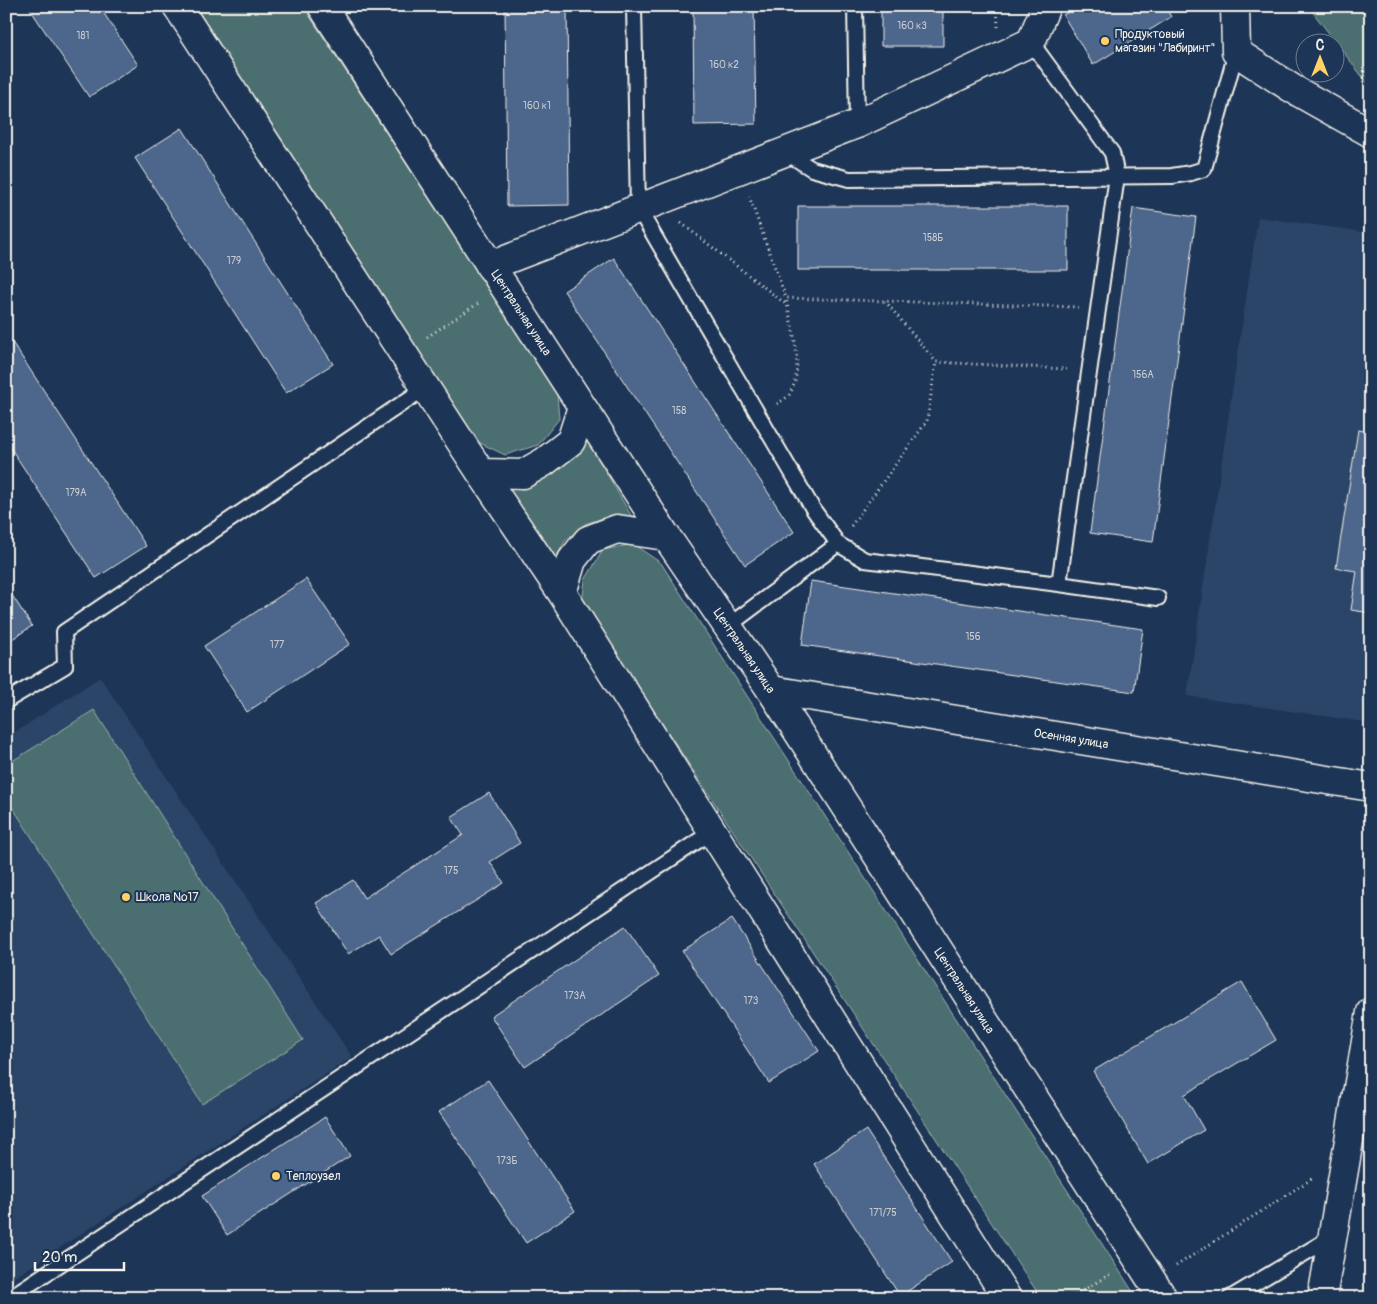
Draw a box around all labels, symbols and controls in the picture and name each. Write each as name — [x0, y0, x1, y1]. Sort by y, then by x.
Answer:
house number: 160 к3 — [897, 20, 927, 32]
place label: Продуктовый магазин "Лабиринт" — [1115, 27, 1215, 56]
house number: 181 — [77, 30, 90, 42]
north arrow — [1294, 32, 1344, 82]
marker: Продуктовый магазин "Лабиринт" — [1099, 35, 1111, 47]
text: С — [1316, 37, 1325, 54]
house number: 160 к2 — [709, 59, 739, 71]
house number: 160 к1 — [523, 100, 551, 112]
house number: 158Б — [923, 232, 943, 244]
house number: 179 — [227, 255, 241, 267]
street label: Центральная улица — [488, 267, 555, 359]
house number: 156А — [1132, 369, 1154, 381]
house number: 158 — [672, 405, 686, 417]
house number: 179А — [66, 487, 87, 499]
street label: Центральная улица — [710, 606, 778, 697]
house number: 156 — [965, 631, 981, 643]
house number: 177 — [270, 639, 285, 651]
street label: Осенняя улица — [1033, 726, 1110, 752]
house number: 175 — [444, 865, 458, 877]
place label: Школа №17 — [136, 890, 199, 905]
marker: Школа №17 — [120, 891, 132, 903]
street label: Центральная улица — [931, 945, 998, 1037]
house number: 173А — [564, 990, 586, 1002]
house number: 173 — [744, 995, 759, 1007]
house number: 173Б — [497, 1155, 517, 1167]
place label: Теплоузел — [286, 1169, 341, 1184]
marker: Теплоузел — [270, 1170, 282, 1182]
house number: 171/75 — [869, 1207, 897, 1219]
scale bar — [35, 1239, 124, 1271]
text: 20 m — [42, 1248, 77, 1267]

